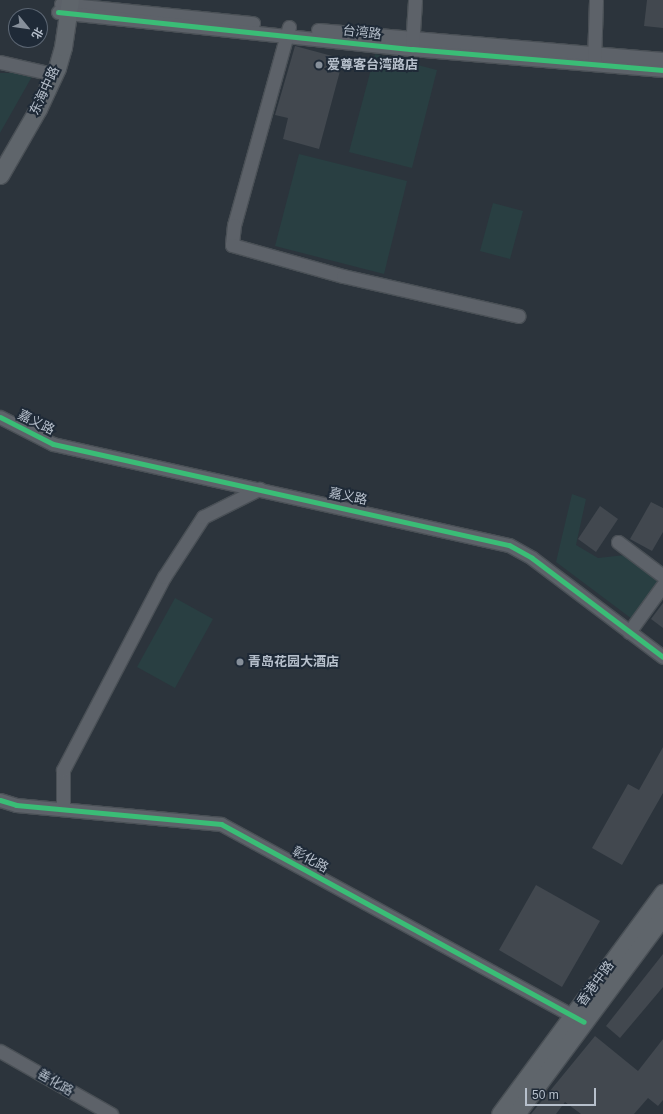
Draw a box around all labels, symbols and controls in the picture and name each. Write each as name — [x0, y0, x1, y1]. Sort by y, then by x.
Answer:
north arrow — [8, 8, 48, 48]
street label: 台湾路 — [342, 23, 382, 43]
text: 北 — [30, 26, 46, 41]
place label: 爱尊客台湾路店 — [327, 57, 418, 73]
marker: 爱尊客台湾路店 — [314, 60, 324, 70]
street label: 东海中路 — [27, 64, 63, 118]
street label: 嘉义路 — [15, 407, 57, 439]
street label: 嘉义路 — [327, 485, 369, 509]
place label: 青岛花园大酒店 — [248, 654, 339, 670]
marker: 青岛花园大酒店 — [235, 657, 245, 667]
street label: 彰化路 — [289, 844, 331, 876]
street label: 香港中路 — [574, 958, 618, 1010]
street label: 善化路 — [34, 1066, 76, 1100]
scale bar — [527, 1080, 598, 1106]
text: 50 m — [532, 1088, 559, 1102]

